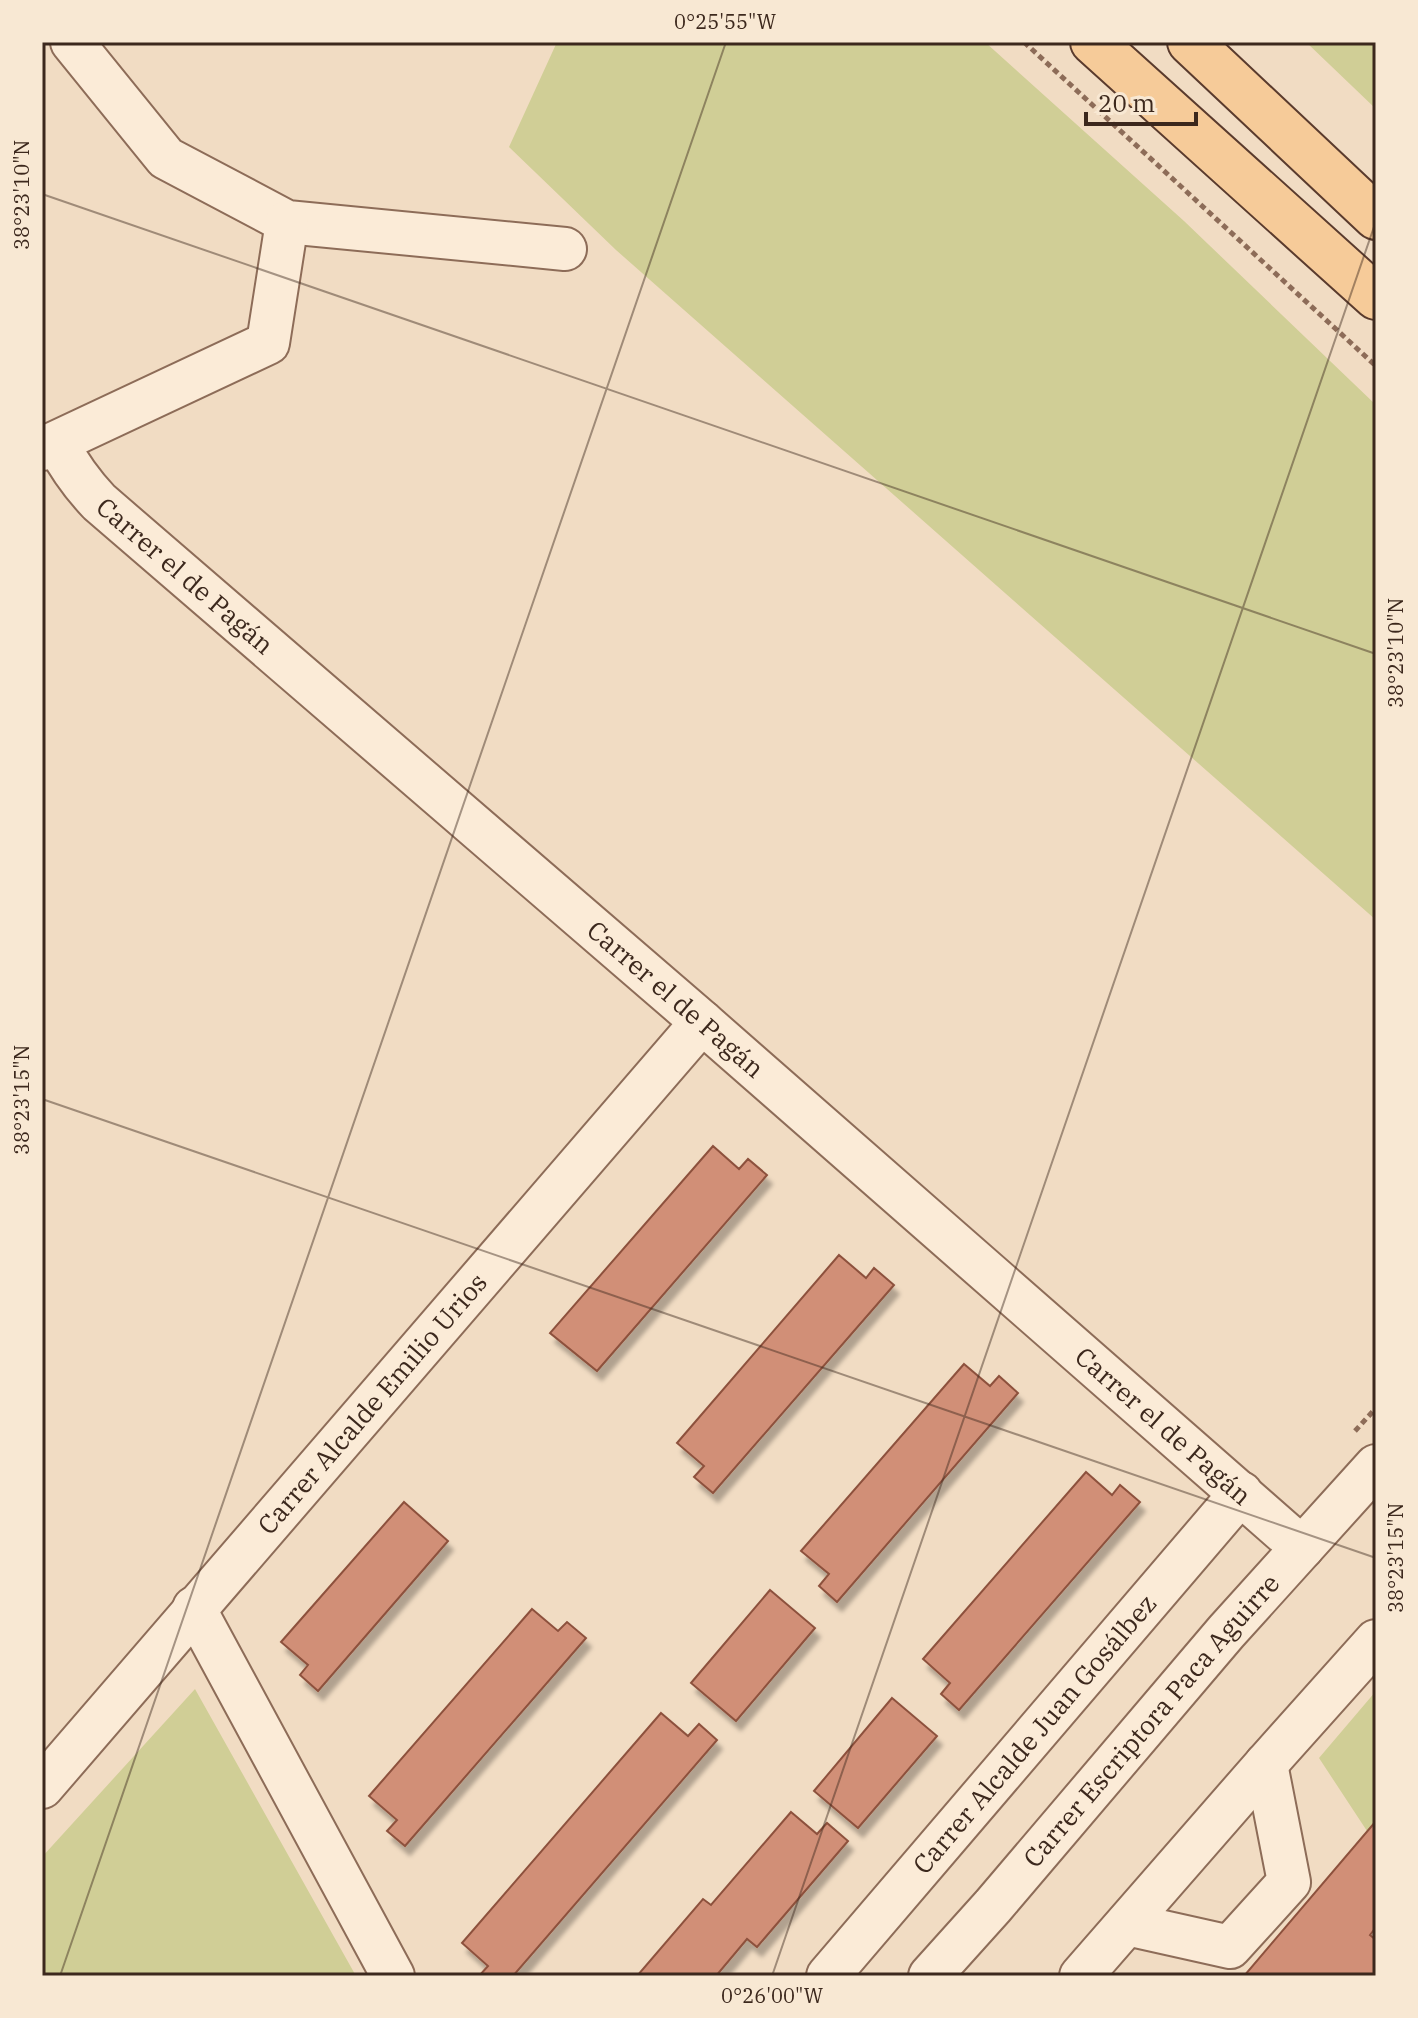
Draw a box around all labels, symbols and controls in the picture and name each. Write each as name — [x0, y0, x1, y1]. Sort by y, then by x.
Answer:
text: 0°25'55"W — [674, 8, 776, 35]
scale bar — [1086, 76, 1196, 126]
text: 20 m — [1098, 87, 1155, 119]
text: 38°23'10"N — [8, 140, 35, 250]
street label: Carrer el de Pagán — [90, 489, 281, 661]
text: 38°23'10"N — [1382, 598, 1409, 708]
street label: Carrer el de Pagán — [580, 912, 772, 1085]
text: 38°23'15"N — [8, 1045, 35, 1155]
street label: Carrer Alcalde Emilio Urios — [250, 1265, 494, 1541]
street label: Carrer el de Pagán — [1068, 1339, 1259, 1512]
text: 38°23'15"N — [1382, 1503, 1409, 1613]
street label: Carrer Escriptora Paca Aguirre — [1015, 1566, 1286, 1874]
street label: Carrer Alcalde Juan Gosálbez — [905, 1587, 1163, 1881]
text: 0°26'00"W — [721, 1982, 823, 2009]

